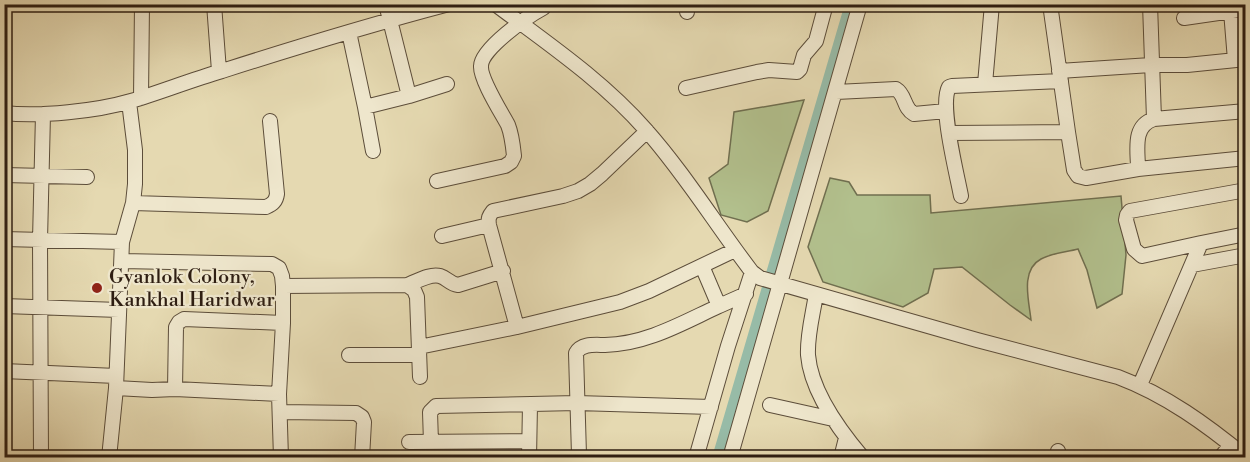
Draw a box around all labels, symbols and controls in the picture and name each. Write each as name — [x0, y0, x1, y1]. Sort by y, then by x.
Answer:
place label: Gyanlok Colony, Kankhal Haridwar — [109, 265, 275, 313]
marker: Gyanlok Colony, Kankhal Haridwar — [90, 281, 104, 295]

